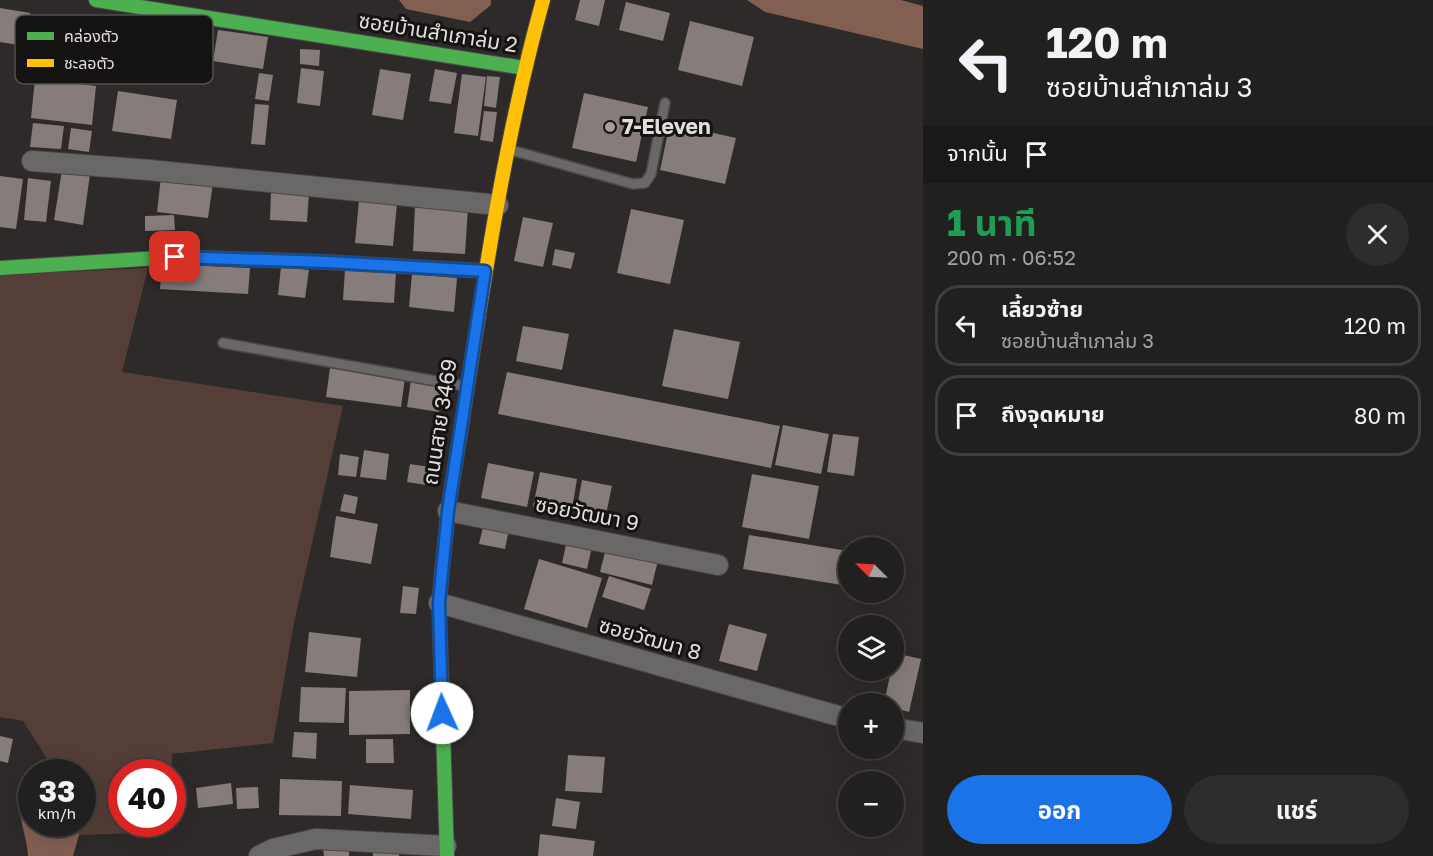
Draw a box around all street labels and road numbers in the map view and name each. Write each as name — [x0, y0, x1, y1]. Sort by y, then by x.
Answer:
street label: ซอยบ้านสำเภาล่ม 2 — [357, 7, 519, 57]
street label: ถนนสาย 3469 — [416, 357, 462, 487]
street label: ซอยวัฒนา 9 — [533, 490, 641, 536]
street label: ซอยวัฒนา 8 — [596, 611, 704, 665]

